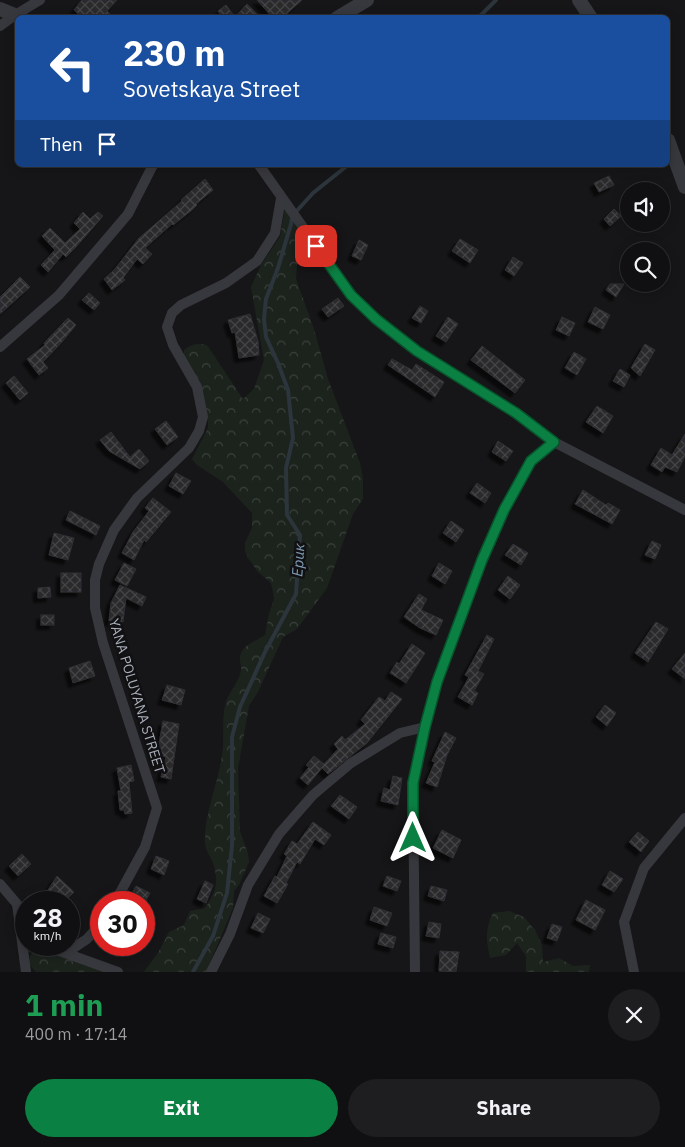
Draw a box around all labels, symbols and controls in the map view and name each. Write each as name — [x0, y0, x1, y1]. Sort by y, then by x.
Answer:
text: 230 m — [123, 30, 226, 76]
icon: left — [40, 35, 105, 100]
text: Sovetskaya Street — [123, 74, 300, 103]
icon: arrive — [93, 130, 121, 158]
text: Then — [40, 132, 83, 156]
map controls — [620, 182, 670, 292]
button: sound — [620, 182, 670, 232]
pin — [295, 225, 337, 267]
icon: arrive — [302, 232, 330, 260]
button: search — [620, 242, 670, 292]
water label: Ерик — [287, 542, 309, 577]
street label: YANA POLUYANA STREET — [105, 616, 169, 776]
position arrow — [386, 811, 438, 863]
speed limit sign: 30 — [90, 891, 155, 956]
text: 28 — [32, 901, 63, 934]
text: km/h — [33, 928, 62, 943]
text: 1 min — [25, 985, 103, 1024]
button: close — [608, 989, 660, 1041]
text: 400 m · 17:14 — [25, 1024, 127, 1044]
button: Exit — [25, 1079, 338, 1137]
button: Share — [348, 1079, 660, 1137]

